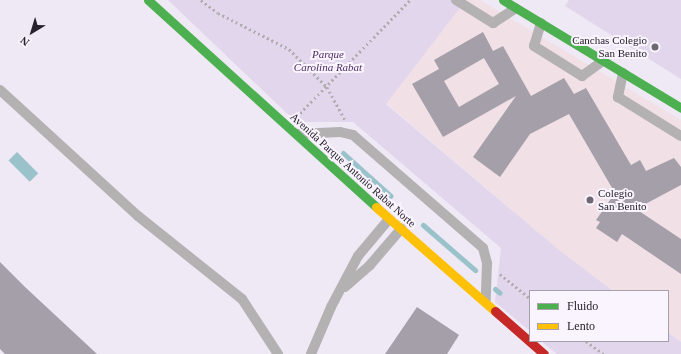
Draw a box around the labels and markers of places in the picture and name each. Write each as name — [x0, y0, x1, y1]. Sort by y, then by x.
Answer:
place label: Canchas Colegio San Benito — [572, 34, 647, 60]
marker: Canchas Colegio San Benito — [650, 42, 660, 52]
place label: Colegio San Benito — [598, 187, 647, 213]
marker: Colegio San Benito — [585, 195, 595, 205]

